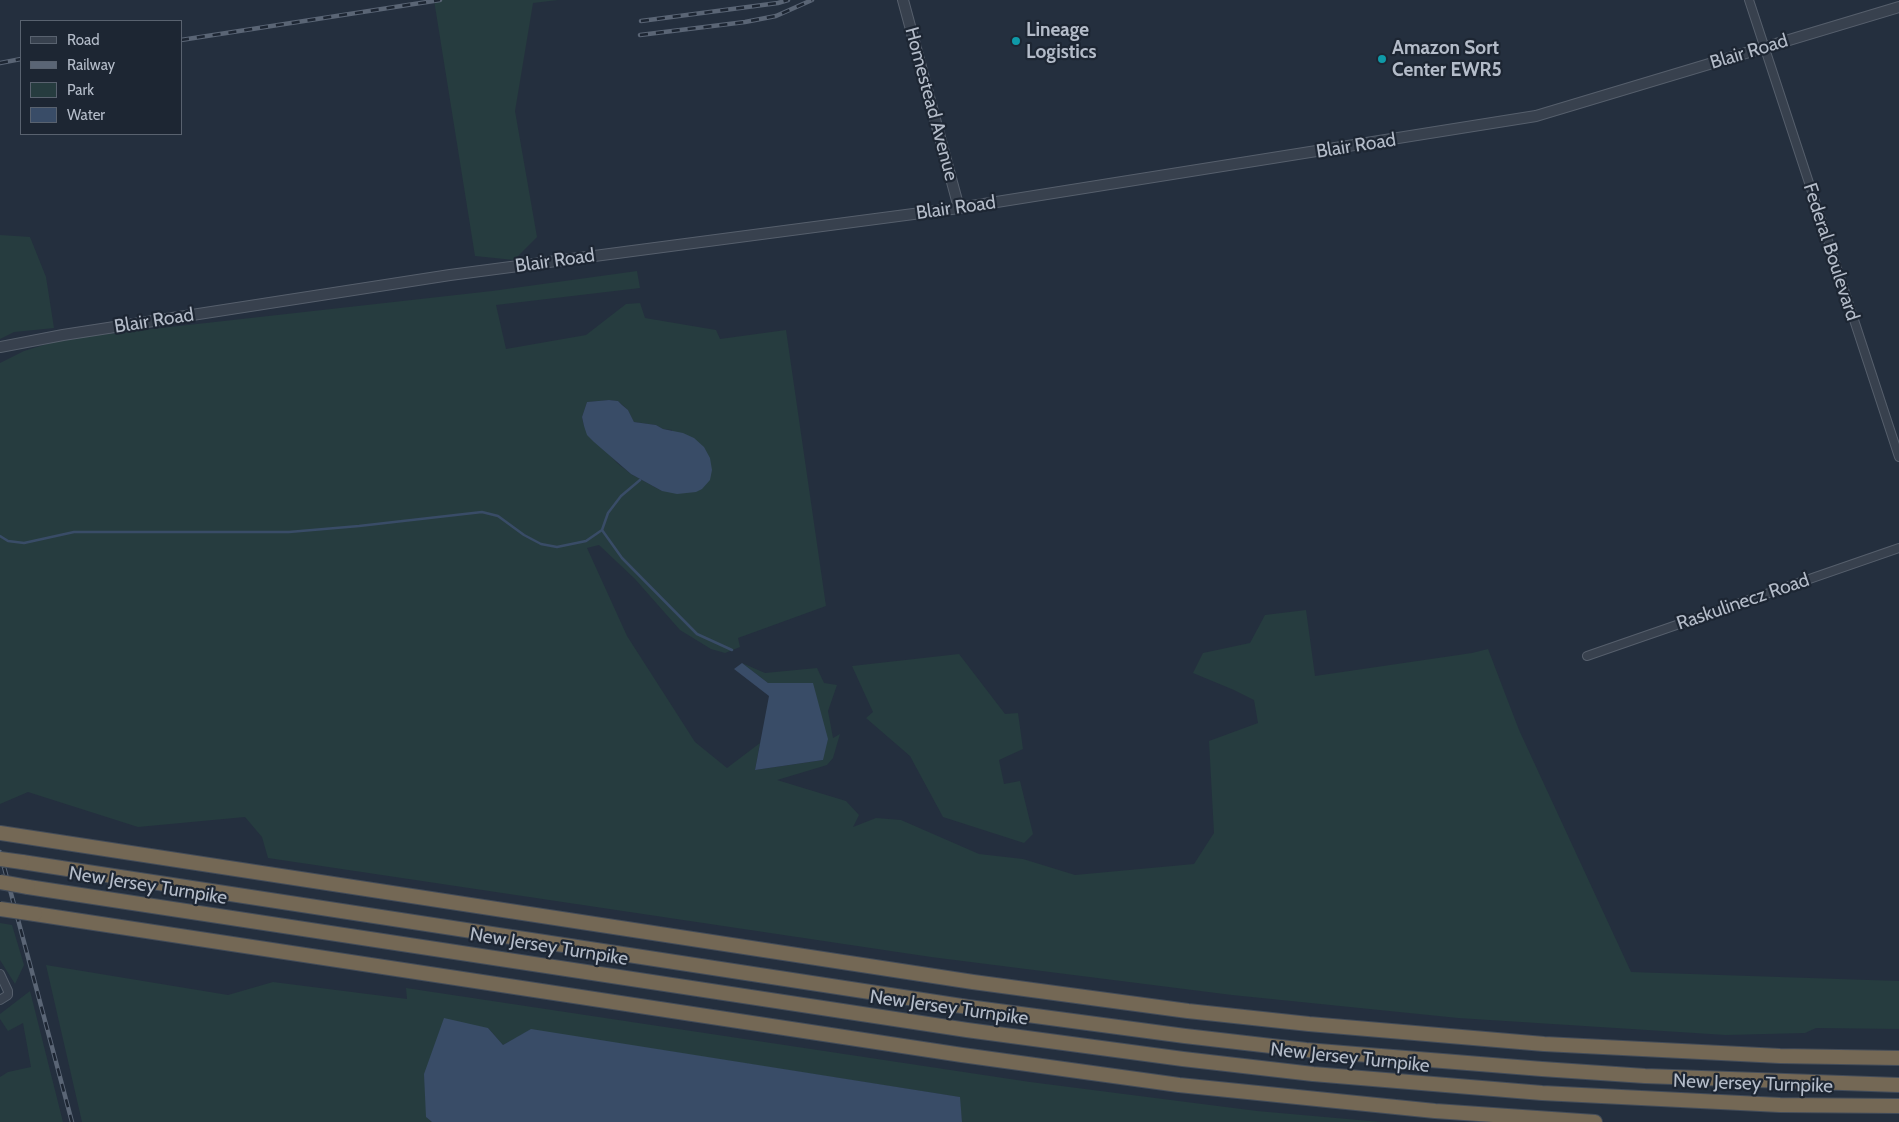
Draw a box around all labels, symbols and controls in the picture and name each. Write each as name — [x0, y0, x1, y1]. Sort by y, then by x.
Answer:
place label: Lineage Logistics — [1026, 19, 1097, 63]
legend — [20, 20, 182, 135]
street label: Homestead Avenue — [900, 25, 962, 183]
street label: Blair Road — [1707, 29, 1791, 75]
text: Road — [67, 31, 100, 49]
marker: Lineage Logistics — [1010, 35, 1022, 47]
place label: Amazon Sort Center EWR5 — [1392, 37, 1502, 81]
marker: Amazon Sort Center EWR5 — [1376, 53, 1388, 65]
text: Railway — [67, 56, 115, 74]
text: Park — [67, 81, 94, 99]
text: Water — [67, 106, 105, 124]
street label: Blair Road — [1315, 128, 1397, 164]
street label: Federal Boulevard — [1798, 180, 1864, 324]
street label: Blair Road — [915, 191, 997, 225]
street label: Blair Road — [514, 244, 596, 278]
street label: Blair Road — [113, 303, 195, 339]
street label: Raskulinecz Road — [1674, 569, 1812, 635]
street label: New Jersey Turnpike — [67, 862, 229, 910]
street label: New Jersey Turnpike — [468, 923, 630, 971]
street label: New Jersey Turnpike — [868, 986, 1030, 1030]
street label: New Jersey Turnpike — [1269, 1038, 1431, 1078]
street label: New Jersey Turnpike — [1673, 1070, 1833, 1098]

